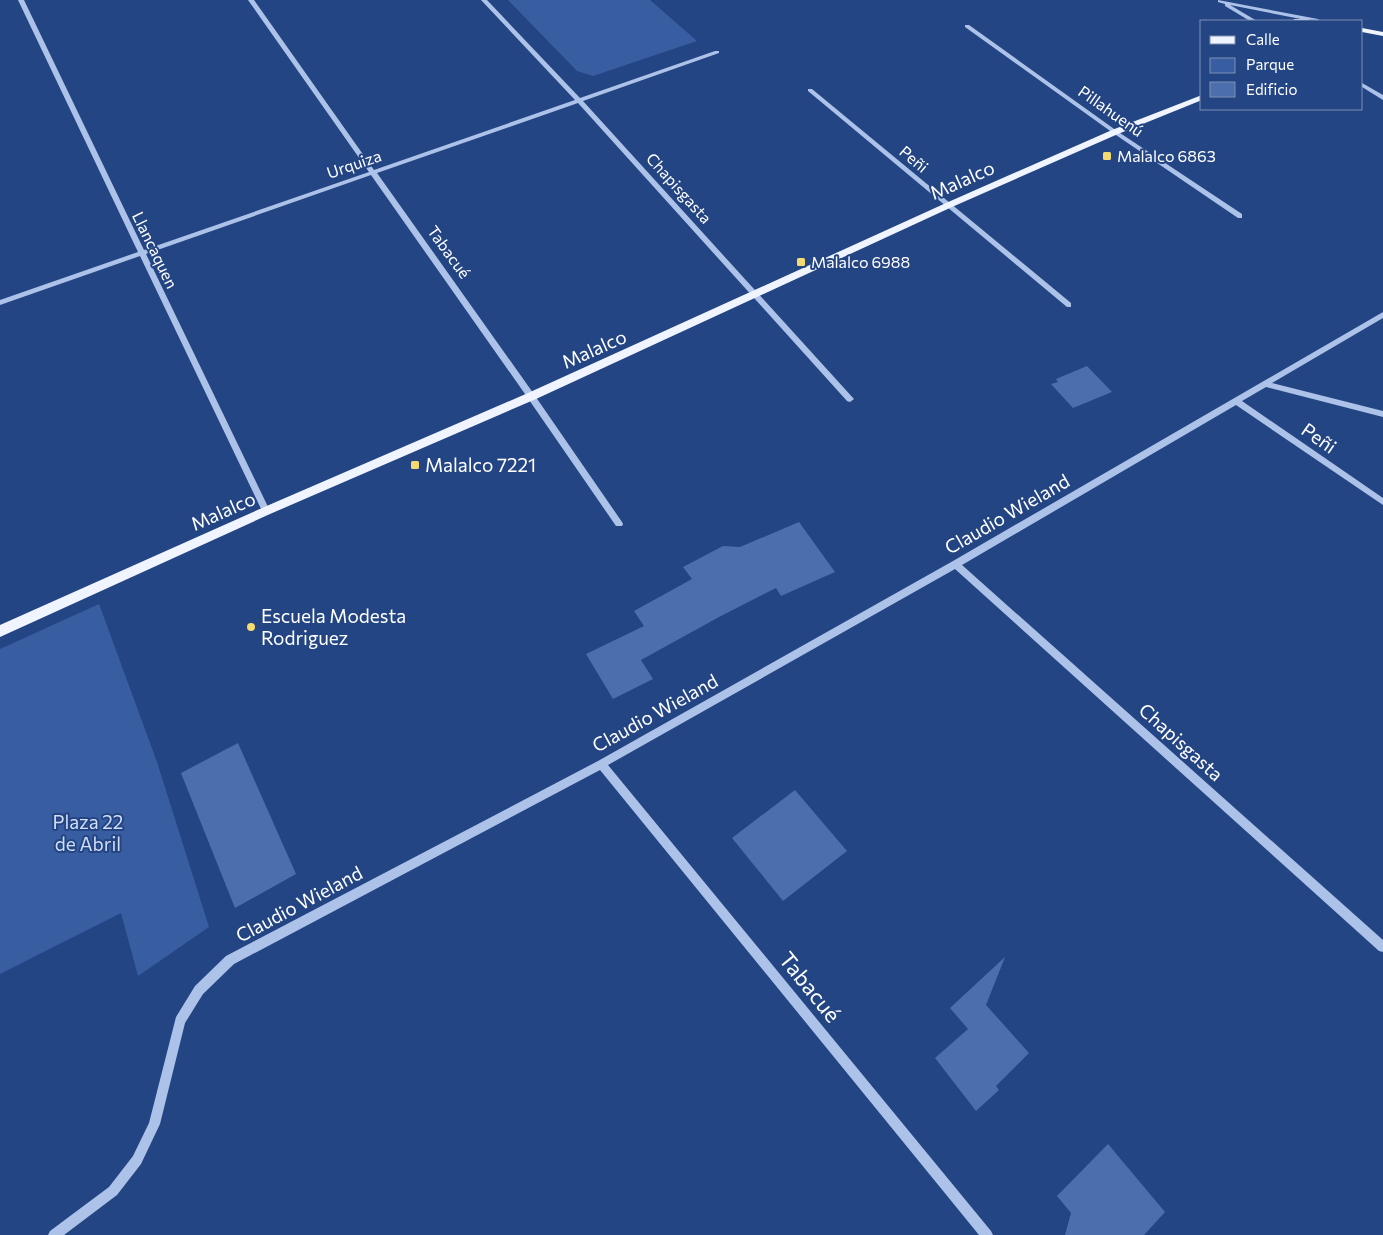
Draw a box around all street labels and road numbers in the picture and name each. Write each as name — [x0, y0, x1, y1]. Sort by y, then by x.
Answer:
street label: Pillahuenú — [1075, 81, 1148, 140]
street label: Peñi — [896, 141, 932, 176]
street label: Urquiza — [324, 145, 384, 182]
street label: Chapisgasta — [643, 148, 716, 227]
street label: Malalco — [926, 155, 998, 204]
street label: Llancaquen — [129, 208, 182, 291]
street label: Tabacué — [424, 222, 475, 282]
street label: Malalco — [558, 324, 630, 373]
street label: Peñi — [1297, 417, 1341, 458]
street label: Claudio Wieland — [940, 469, 1073, 559]
street label: Malalco — [187, 486, 259, 535]
street label: Claudio Wieland — [588, 669, 722, 757]
street label: Chapisgasta — [1135, 698, 1228, 785]
street label: Claudio Wieland — [231, 861, 366, 947]
street label: Tabacué — [774, 946, 847, 1027]

